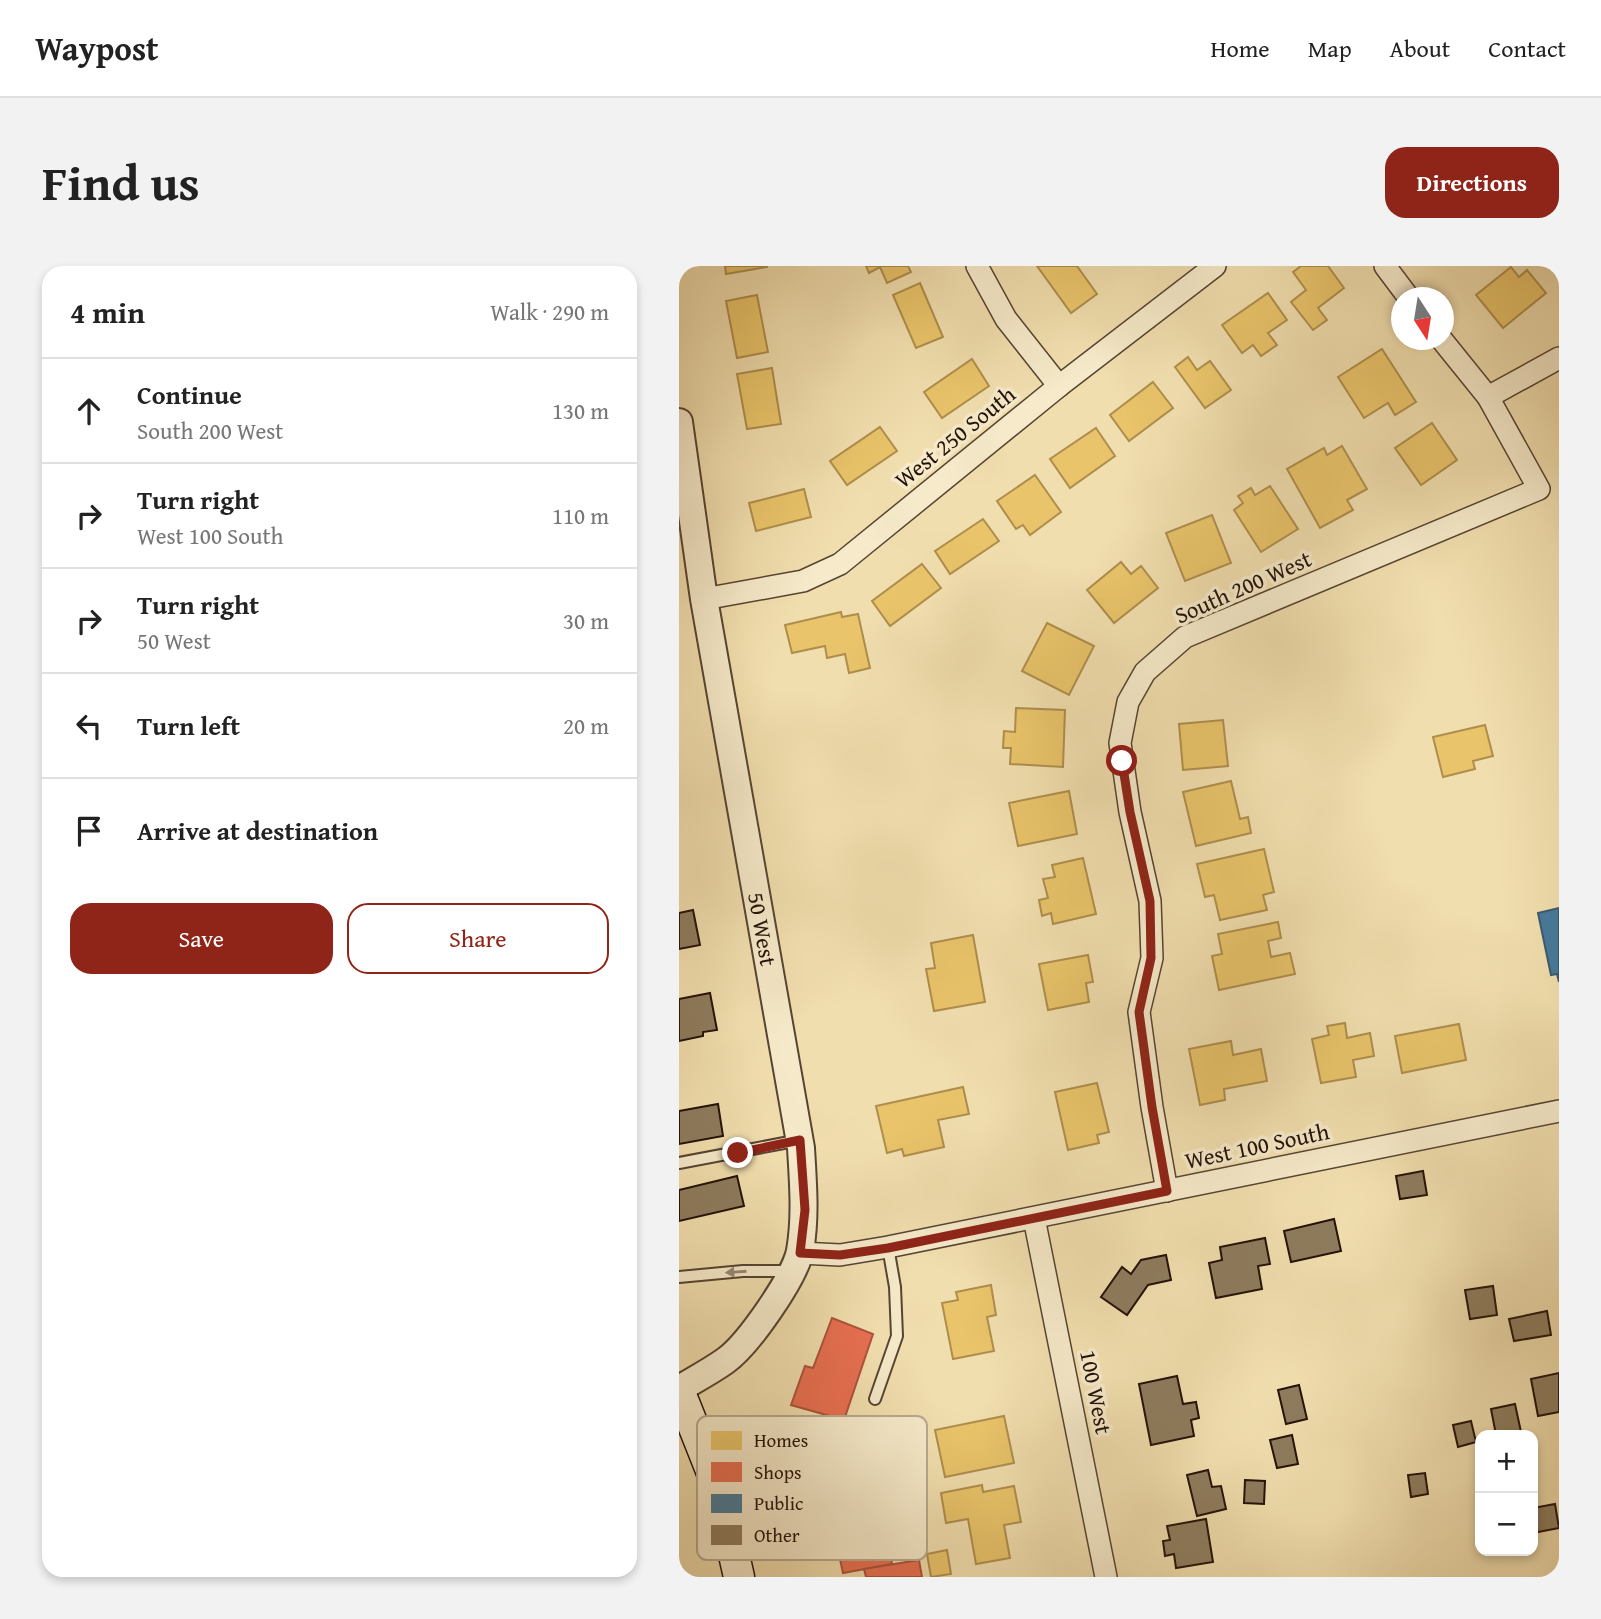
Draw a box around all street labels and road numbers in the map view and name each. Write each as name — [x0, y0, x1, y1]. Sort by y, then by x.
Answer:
street label: West 250 South — [887, 378, 1022, 496]
street label: South 200 West — [1169, 542, 1316, 631]
street label: 50 West — [740, 890, 786, 968]
street label: West 100 South — [1182, 1114, 1332, 1177]
street label: 100 West — [1072, 1347, 1121, 1437]

